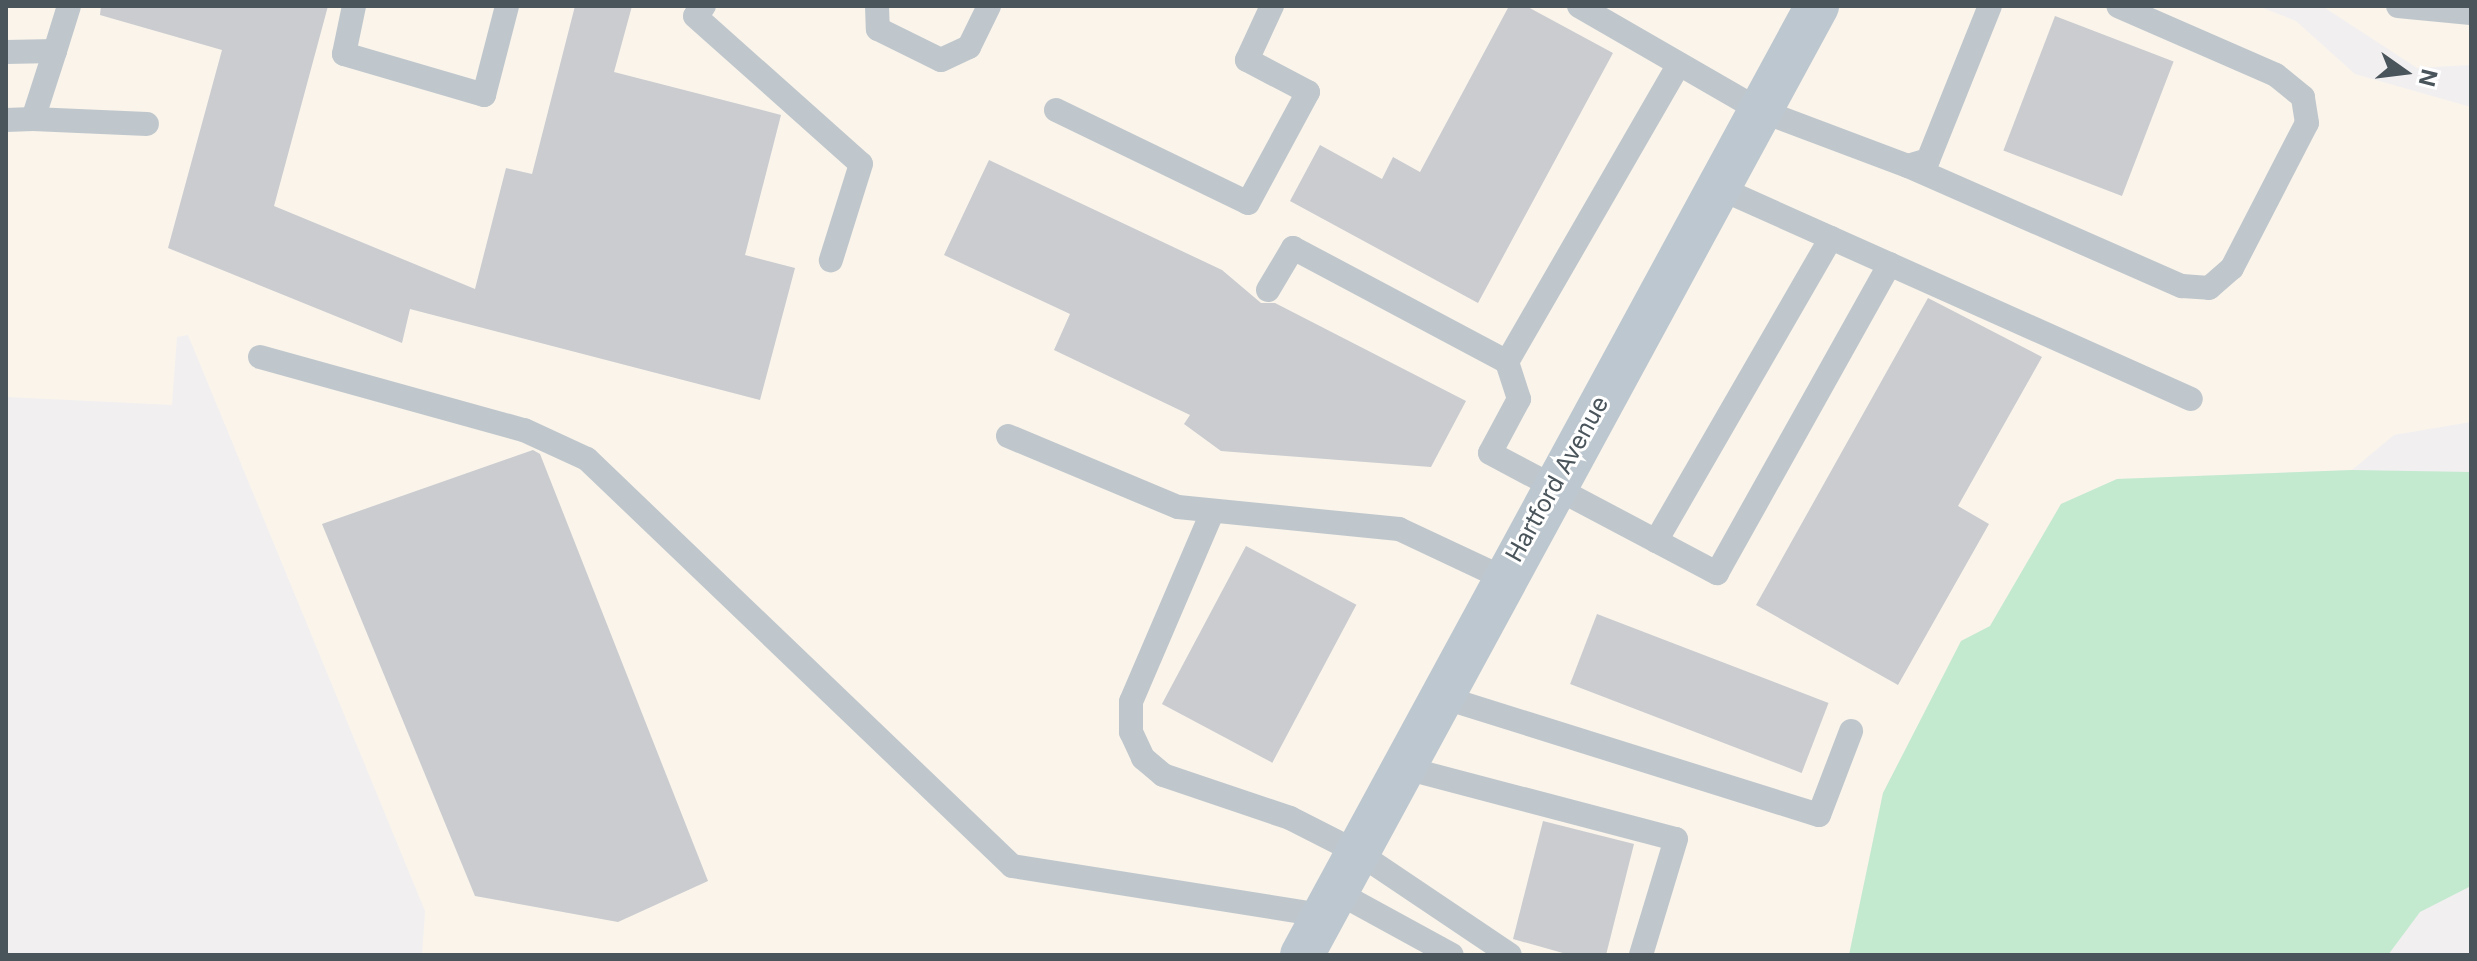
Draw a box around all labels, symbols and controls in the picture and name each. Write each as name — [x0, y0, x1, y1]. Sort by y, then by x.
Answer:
north arrow — [2365, 32, 2445, 112]
text: N — [2414, 67, 2443, 89]
street label: Hartford Avenue — [1500, 391, 1614, 567]

